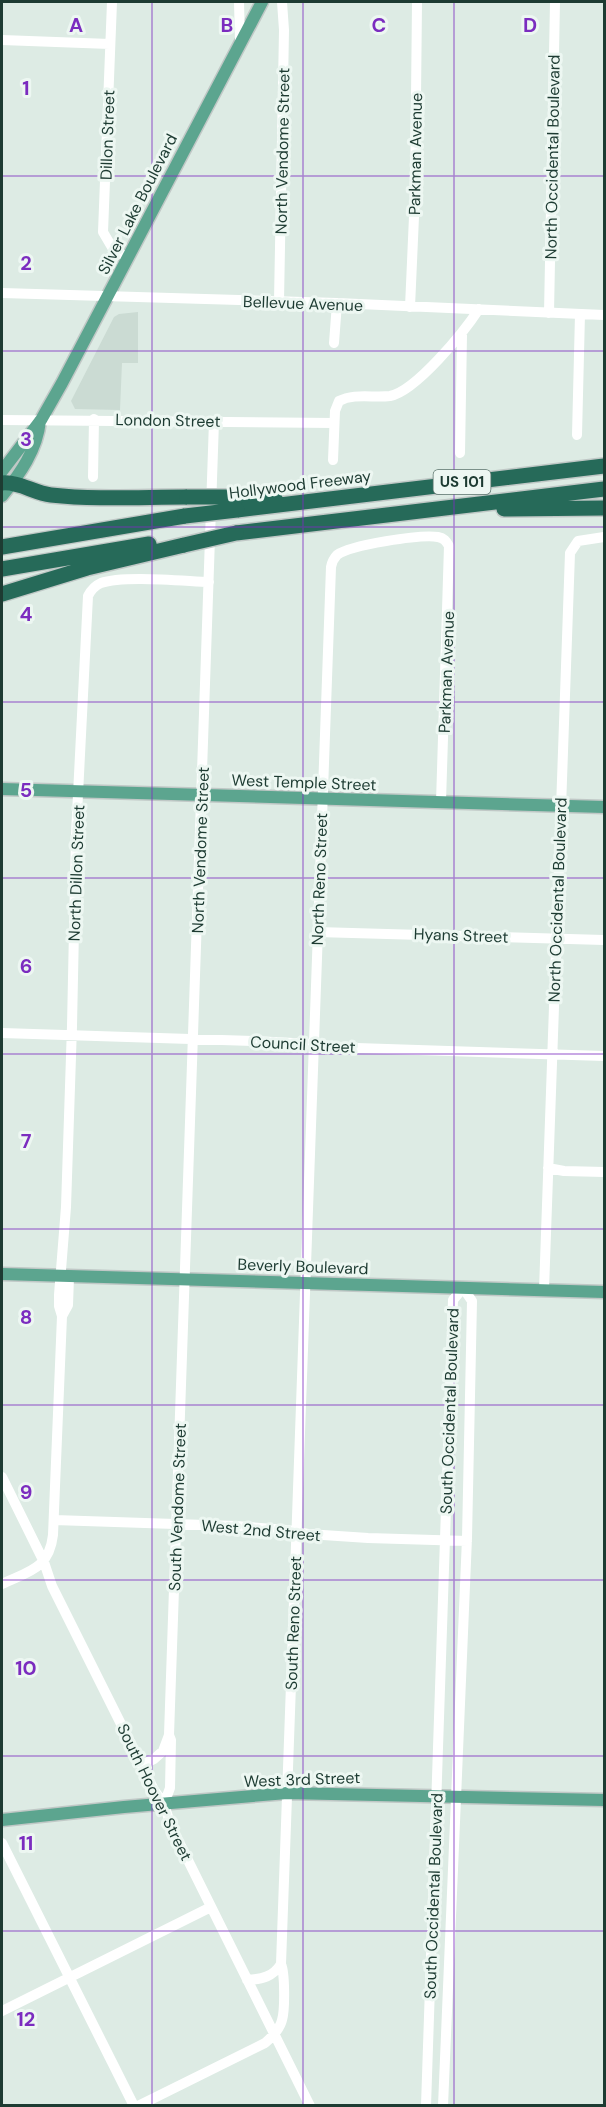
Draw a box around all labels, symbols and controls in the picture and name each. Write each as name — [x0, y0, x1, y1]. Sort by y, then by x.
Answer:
text: A — [69, 12, 83, 38]
text: B — [221, 12, 233, 38]
text: C — [372, 12, 386, 38]
text: D — [523, 12, 537, 38]
street label: North Occidental Boulevard — [540, 54, 565, 260]
street label: North Vendome Street — [271, 68, 294, 234]
text: 1 — [22, 75, 30, 101]
street label: Dillon Street — [95, 90, 120, 180]
street label: Parkman Avenue — [404, 93, 427, 215]
street label: Silver Lake Boulevard — [93, 130, 182, 278]
text: 2 — [20, 250, 32, 276]
street label: Bellevue Avenue — [243, 291, 363, 316]
street label: London Street — [115, 409, 221, 432]
text: 3 — [20, 426, 32, 452]
street label: Hollywood Freeway — [228, 465, 372, 504]
road number: US 101 — [434, 470, 490, 494]
text: 4 — [20, 601, 33, 627]
street label: Parkman Avenue — [434, 611, 459, 734]
street label: North Vendome Street — [187, 766, 214, 934]
street label: West Temple Street — [231, 769, 377, 796]
text: 5 — [20, 777, 32, 803]
street label: North Occidental Boulevard — [543, 797, 572, 1003]
street label: North Dillon Street — [64, 804, 89, 942]
street label: North Reno Street — [307, 812, 332, 946]
street label: Hyans Street — [413, 923, 509, 948]
text: 6 — [20, 953, 32, 979]
street label: Council Street — [250, 1031, 356, 1058]
text: 7 — [21, 1128, 32, 1154]
street label: Beverly Boulevard — [237, 1254, 369, 1279]
text: 8 — [20, 1304, 32, 1330]
street label: South Occidental Boulevard — [435, 1308, 464, 1514]
street label: South Vendome Street — [164, 1423, 191, 1591]
text: 9 — [20, 1479, 32, 1505]
street label: West 2nd Street — [200, 1515, 322, 1546]
street label: South Reno Street — [281, 1556, 306, 1690]
text: 10 — [15, 1655, 37, 1681]
street label: South Hoover Street — [112, 1720, 197, 1864]
street label: West 3rd Street — [243, 1767, 361, 1792]
street label: South Occidental Boulevard — [419, 1793, 448, 1999]
text: 11 — [19, 1830, 33, 1856]
text: 12 — [17, 2006, 35, 2032]

